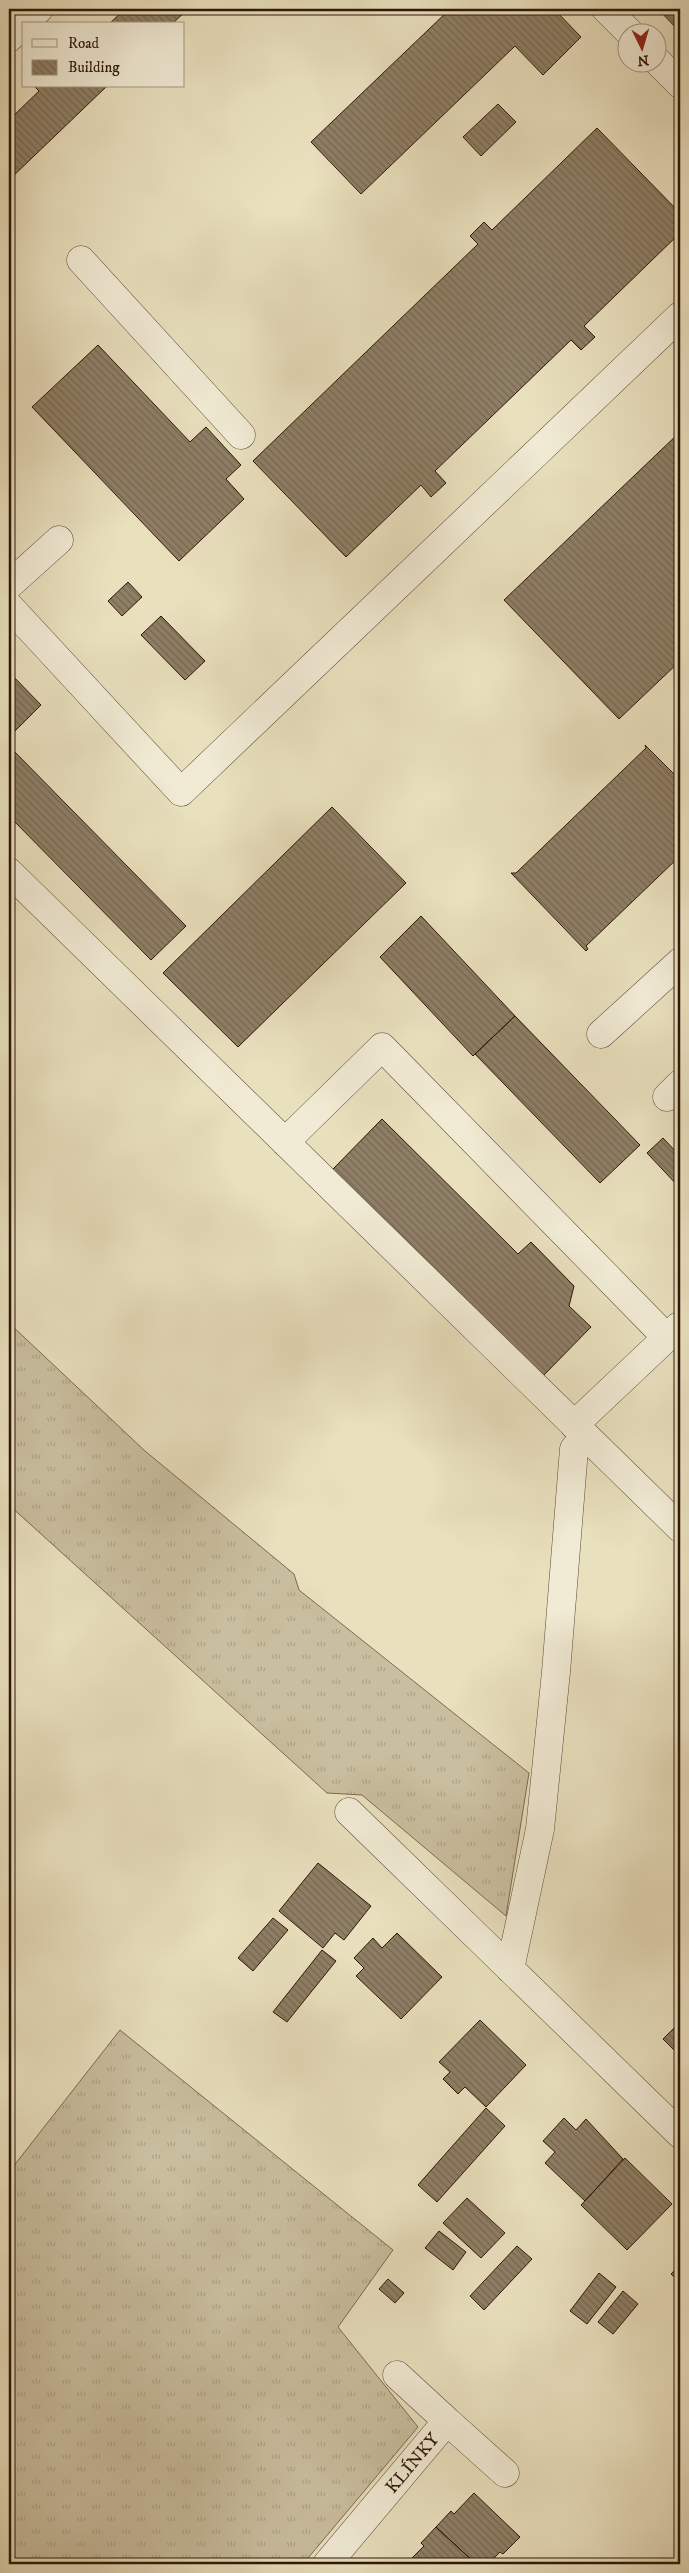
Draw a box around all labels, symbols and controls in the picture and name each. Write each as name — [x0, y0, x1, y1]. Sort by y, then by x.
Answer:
legend — [22, 22, 185, 88]
north arrow — [616, 22, 666, 72]
text: Road — [68, 34, 100, 53]
text: N — [636, 50, 650, 69]
text: Building — [68, 58, 120, 77]
street label: KLÍNKY — [380, 2428, 445, 2498]

